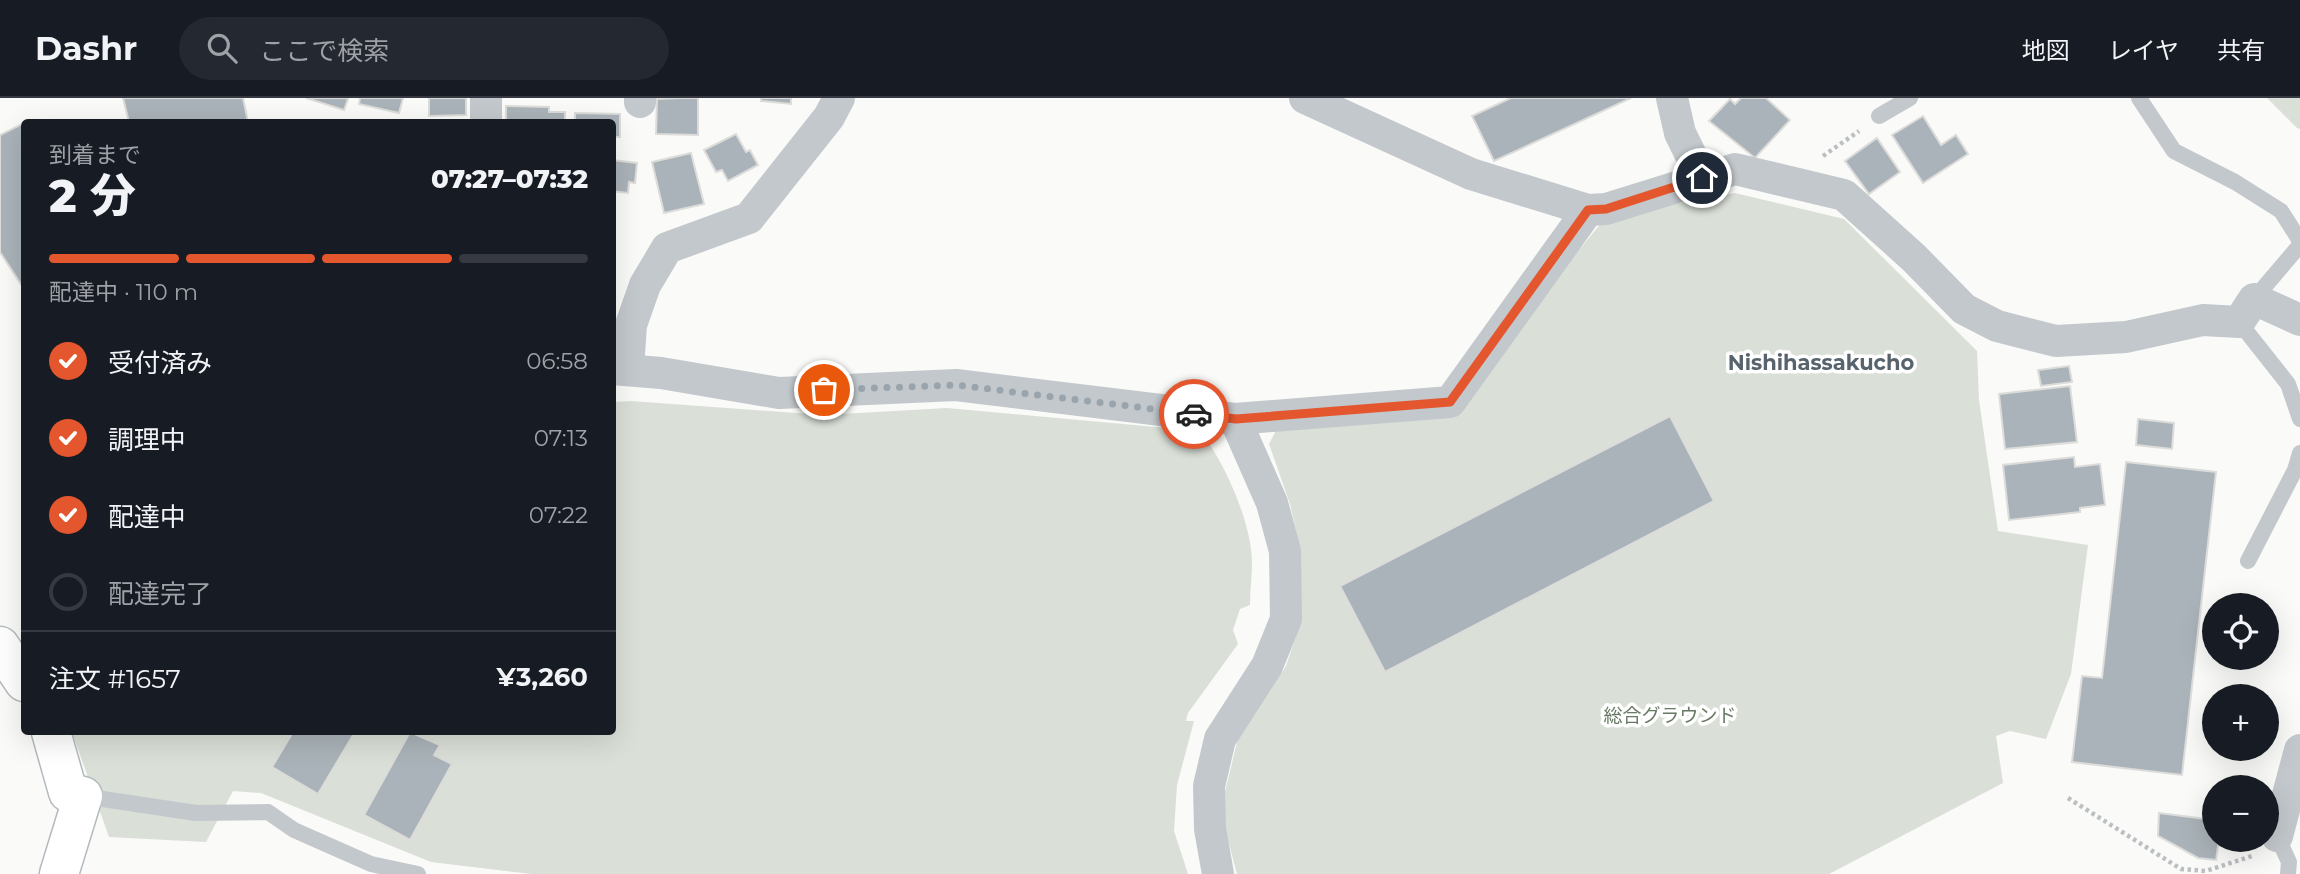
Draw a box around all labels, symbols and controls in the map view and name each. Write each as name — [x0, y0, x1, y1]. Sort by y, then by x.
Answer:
search box — [179, 17, 669, 80]
text: Dashr — [35, 28, 137, 68]
icon: search — [203, 29, 241, 67]
text: ここで検索 — [259, 35, 389, 67]
text: 地図 — [2022, 36, 2070, 65]
text: レイヤ — [2108, 36, 2179, 65]
text: 共有 — [2217, 36, 2265, 65]
text: 到着まで — [49, 141, 141, 169]
pin — [1672, 148, 1732, 208]
icon: home — [1683, 159, 1721, 197]
text: 07:27–07:32 — [431, 163, 588, 195]
text: 2 分 — [49, 167, 136, 224]
text: 配達中 · 110 m — [49, 278, 198, 306]
icon: check — [49, 342, 87, 380]
text: 受付済み — [108, 347, 212, 379]
text: 06:58 — [526, 347, 588, 375]
district label: Nishihassakucho — [1728, 350, 1915, 375]
pin — [794, 360, 854, 420]
icon: bag — [805, 371, 843, 409]
courier — [1159, 379, 1229, 449]
icon: car — [1175, 395, 1213, 433]
icon: check — [49, 419, 87, 457]
text: 調理中 — [108, 424, 186, 456]
text: 07:13 — [534, 424, 588, 452]
icon: check — [49, 496, 87, 534]
text: 配達中 — [108, 501, 186, 533]
text: 07:22 — [529, 501, 588, 529]
text: 配達完了 — [108, 578, 212, 610]
map controls — [2202, 593, 2279, 852]
button: locate — [2202, 593, 2279, 670]
text: ¥3,260 — [497, 661, 588, 693]
text: 注文 #1657 — [49, 663, 181, 695]
button: + — [2202, 684, 2279, 761]
park label: 総合グラウンド — [1603, 704, 1737, 727]
button: − — [2202, 775, 2279, 852]

